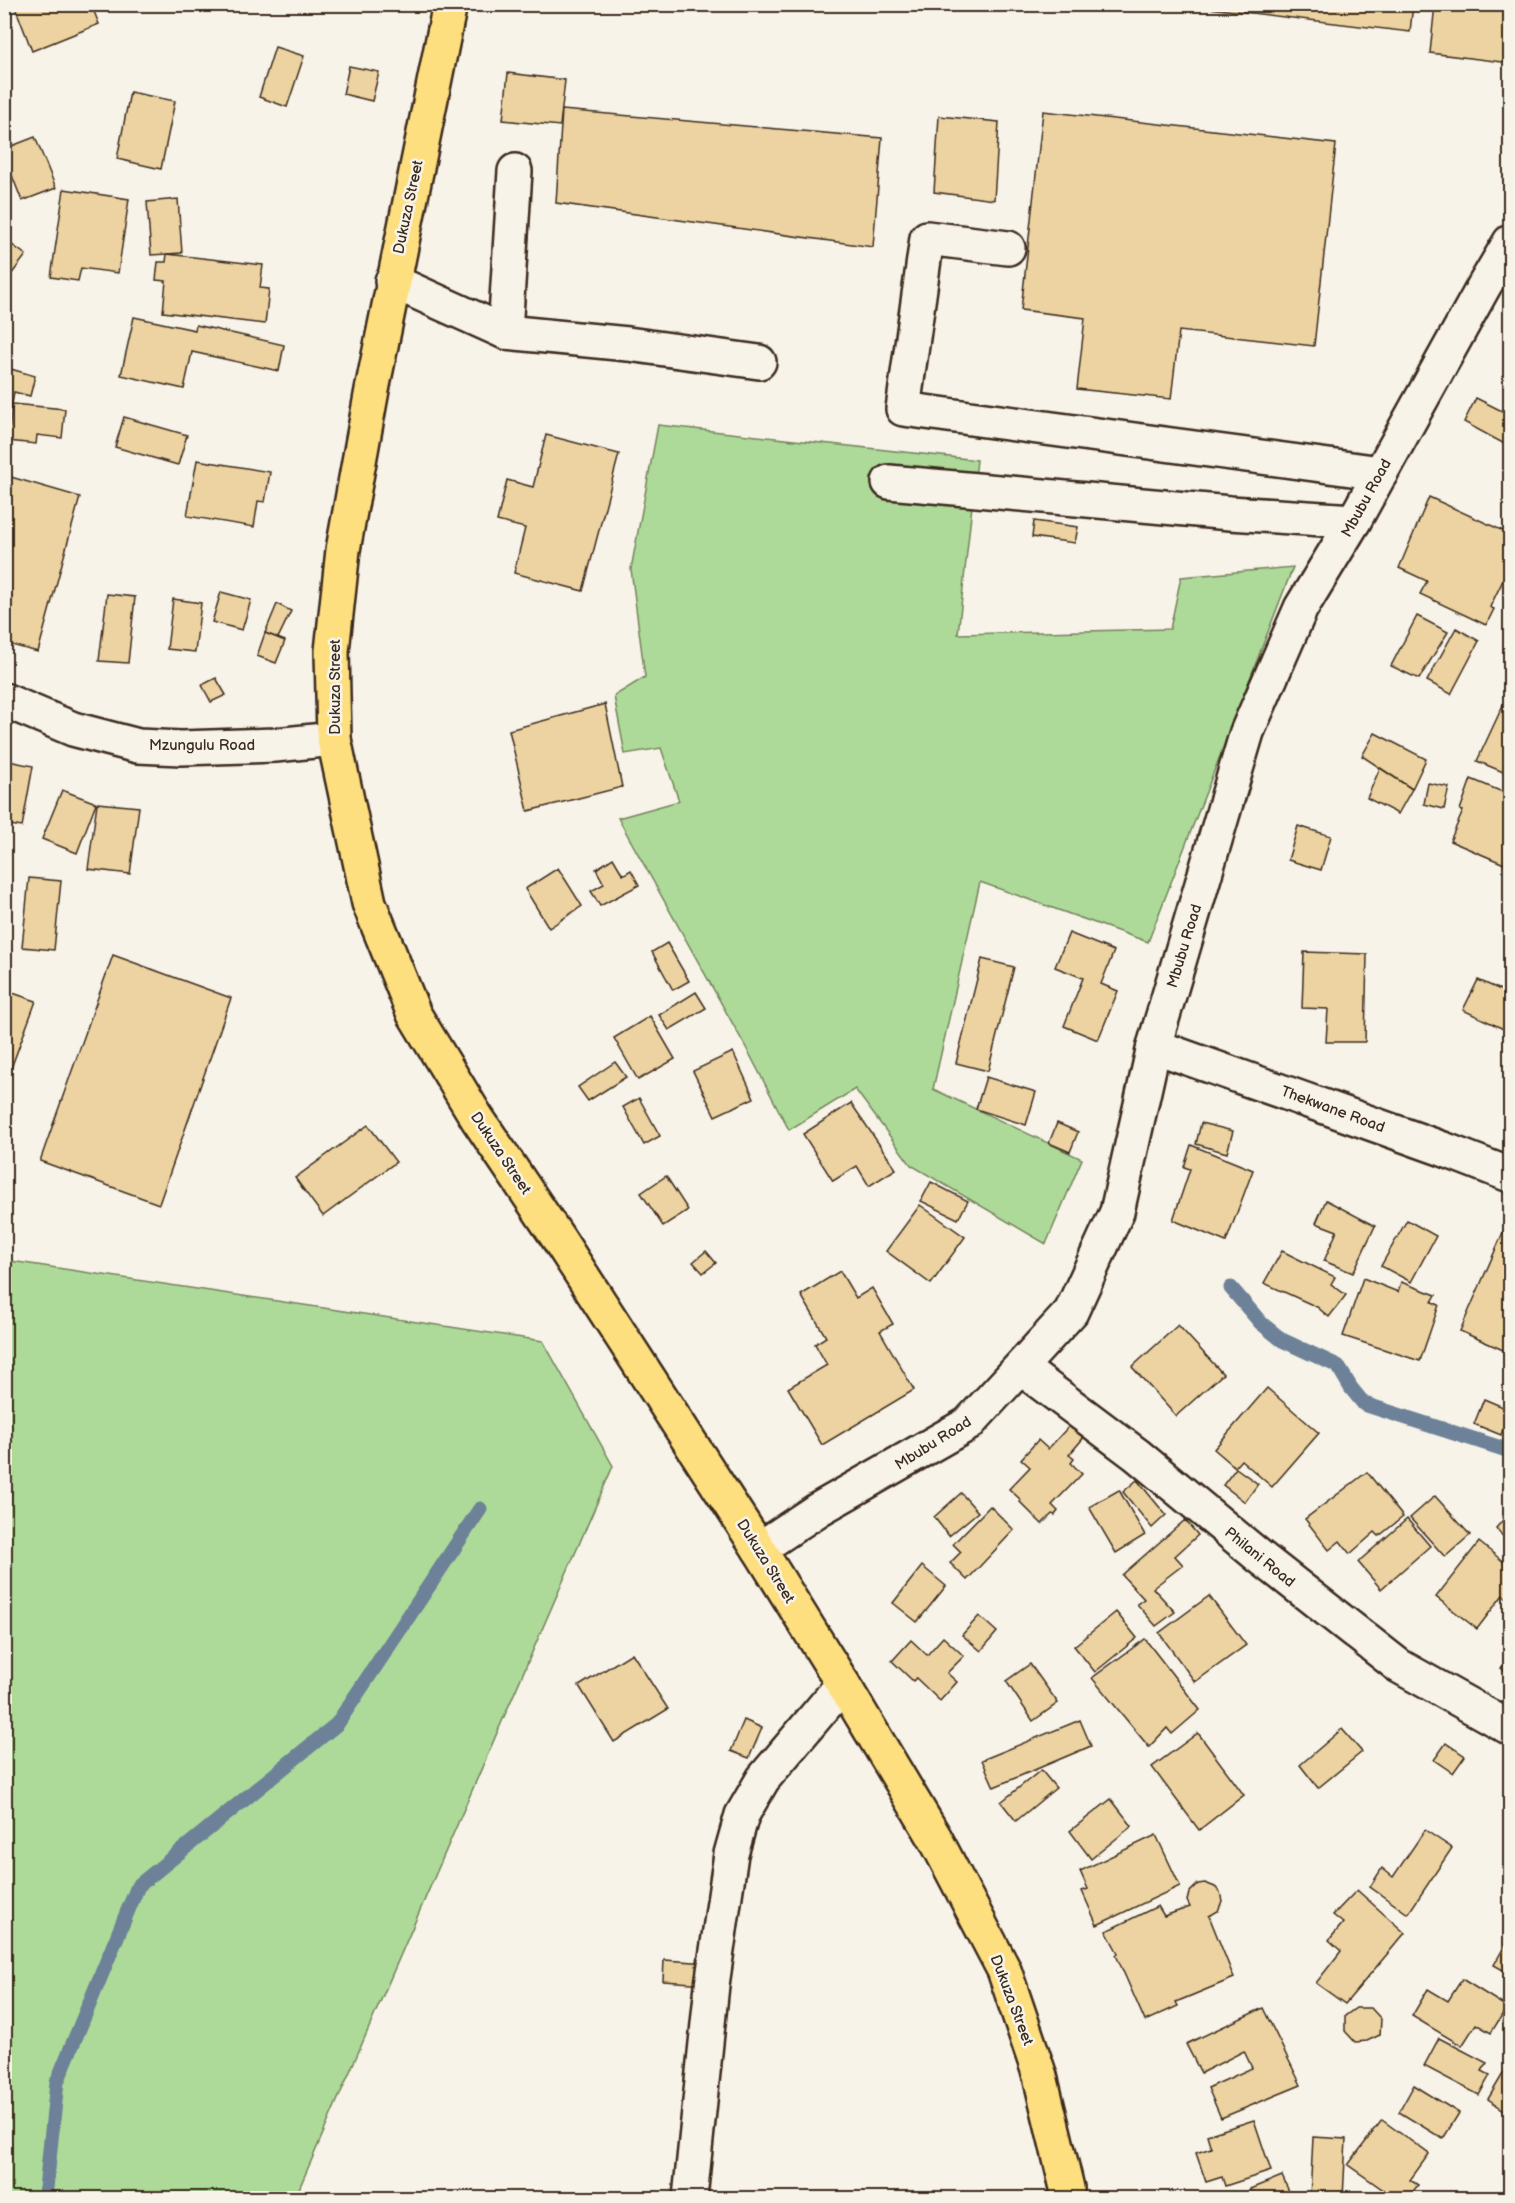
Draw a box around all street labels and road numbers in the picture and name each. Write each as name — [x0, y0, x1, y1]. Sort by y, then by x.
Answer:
street label: Dukuza Street — [389, 158, 428, 256]
street label: Mbubu Road — [1337, 456, 1396, 541]
street label: Dukuza Street — [326, 639, 345, 735]
street label: Mzungulu Road — [149, 736, 255, 755]
street label: Mbubu Road — [1163, 902, 1206, 990]
street label: Thekwane Road — [1278, 1082, 1387, 1137]
street label: Dukuza Street — [466, 1108, 535, 1198]
street label: Mbubu Road — [892, 1412, 975, 1474]
street label: Dukuza Street — [732, 1516, 799, 1607]
street label: Philani Road — [1221, 1523, 1299, 1592]
street label: Dukuza Street — [986, 1952, 1038, 2048]

